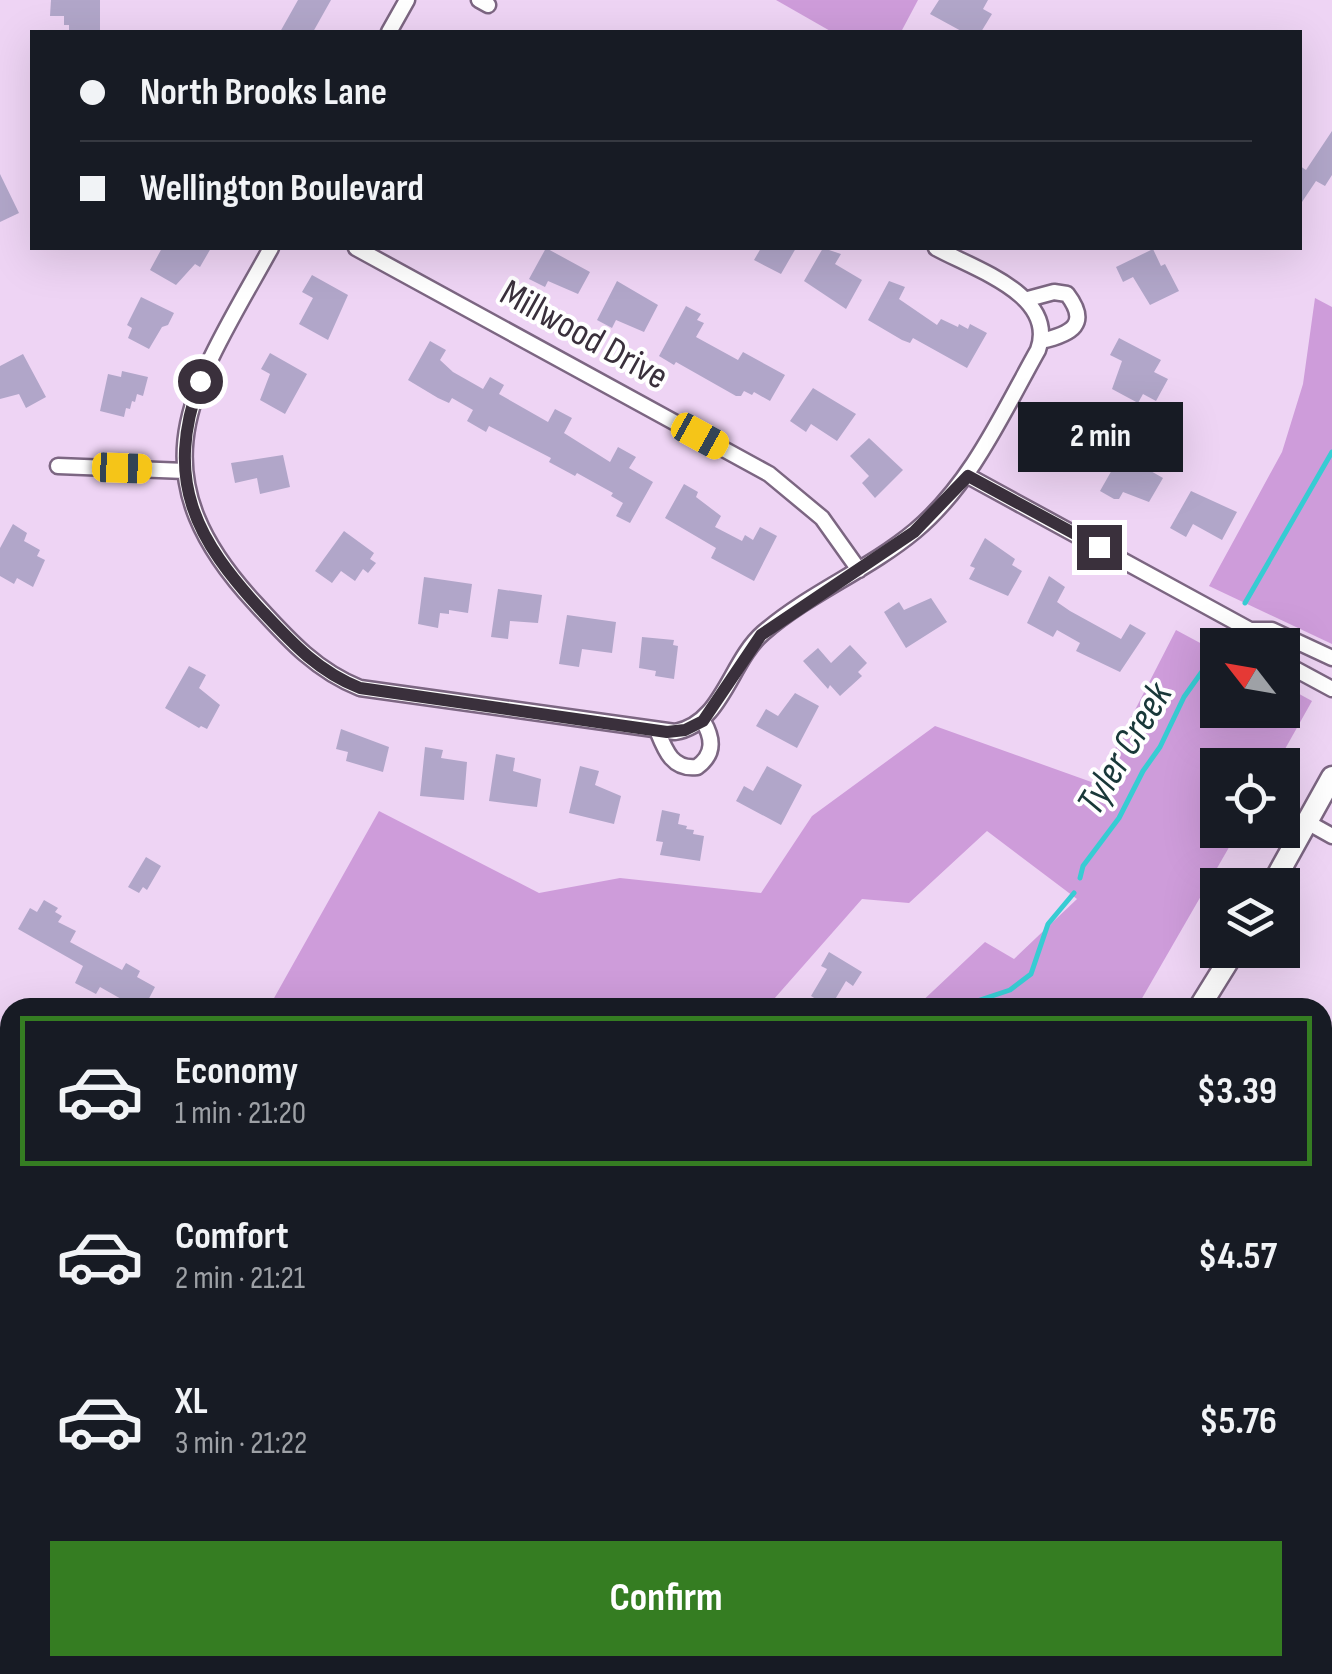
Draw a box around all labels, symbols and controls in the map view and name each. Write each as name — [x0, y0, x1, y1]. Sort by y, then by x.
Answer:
text: North Brooks Lane — [140, 70, 387, 115]
text: Wellington Boulevard — [140, 166, 424, 211]
street label: Millwood Drive — [492, 271, 676, 399]
route start — [178, 359, 223, 404]
callout: 2 min — [1016, 402, 1182, 472]
car — [666, 408, 734, 464]
text: 2 min — [1070, 417, 1131, 456]
car — [91, 452, 153, 484]
route end — [1077, 525, 1122, 570]
north arrow — [1200, 628, 1300, 728]
map controls — [1200, 628, 1300, 968]
water label: Tyler Creek — [1067, 673, 1184, 824]
button: locate — [1200, 748, 1300, 848]
button: layers — [1200, 868, 1300, 968]
icon: car — [55, 1046, 145, 1136]
text: Economy — [175, 1049, 298, 1094]
text: $3.39 — [1197, 1069, 1277, 1114]
text: 1 min · 21:20 — [175, 1094, 306, 1133]
icon: car — [55, 1211, 145, 1301]
text: Comfort — [175, 1214, 289, 1259]
text: $4.57 — [1198, 1234, 1277, 1279]
text: 2 min · 21:21 — [175, 1259, 305, 1298]
icon: car — [55, 1376, 145, 1466]
text: XL — [175, 1379, 208, 1424]
text: $5.76 — [1199, 1399, 1277, 1444]
text: 3 min · 21:22 — [175, 1424, 307, 1463]
button: Confirm — [50, 1541, 1282, 1656]

